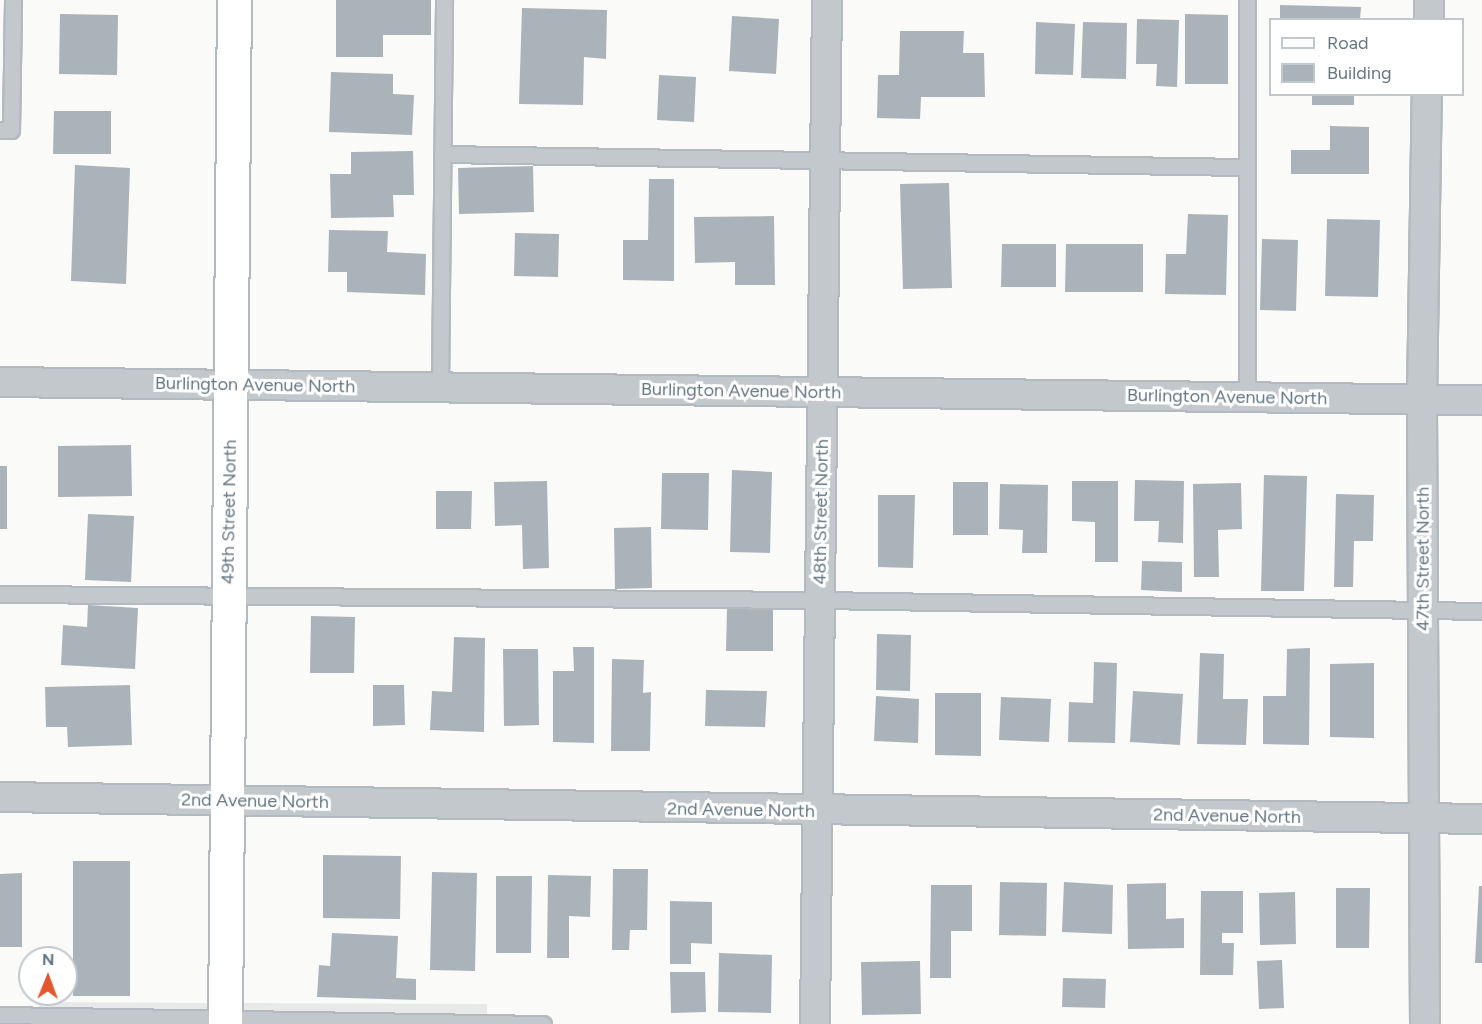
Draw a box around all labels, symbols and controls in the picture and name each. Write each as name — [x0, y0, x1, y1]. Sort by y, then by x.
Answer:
legend — [1269, 18, 1464, 96]
text: Road — [1327, 32, 1368, 54]
text: Building — [1327, 62, 1392, 84]
street label: Burlington Avenue North — [155, 372, 355, 398]
street label: Burlington Avenue North — [641, 378, 841, 404]
street label: Burlington Avenue North — [1127, 384, 1327, 410]
street label: 49th Street North — [217, 439, 241, 585]
street label: 48th Street North — [809, 439, 833, 585]
street label: 47th Street North — [1412, 487, 1434, 631]
street label: 2nd Avenue North — [181, 789, 329, 813]
street label: 2nd Avenue North — [667, 798, 815, 822]
street label: 2nd Avenue North — [1153, 804, 1301, 828]
north arrow — [18, 946, 78, 1006]
text: N — [42, 950, 55, 969]

